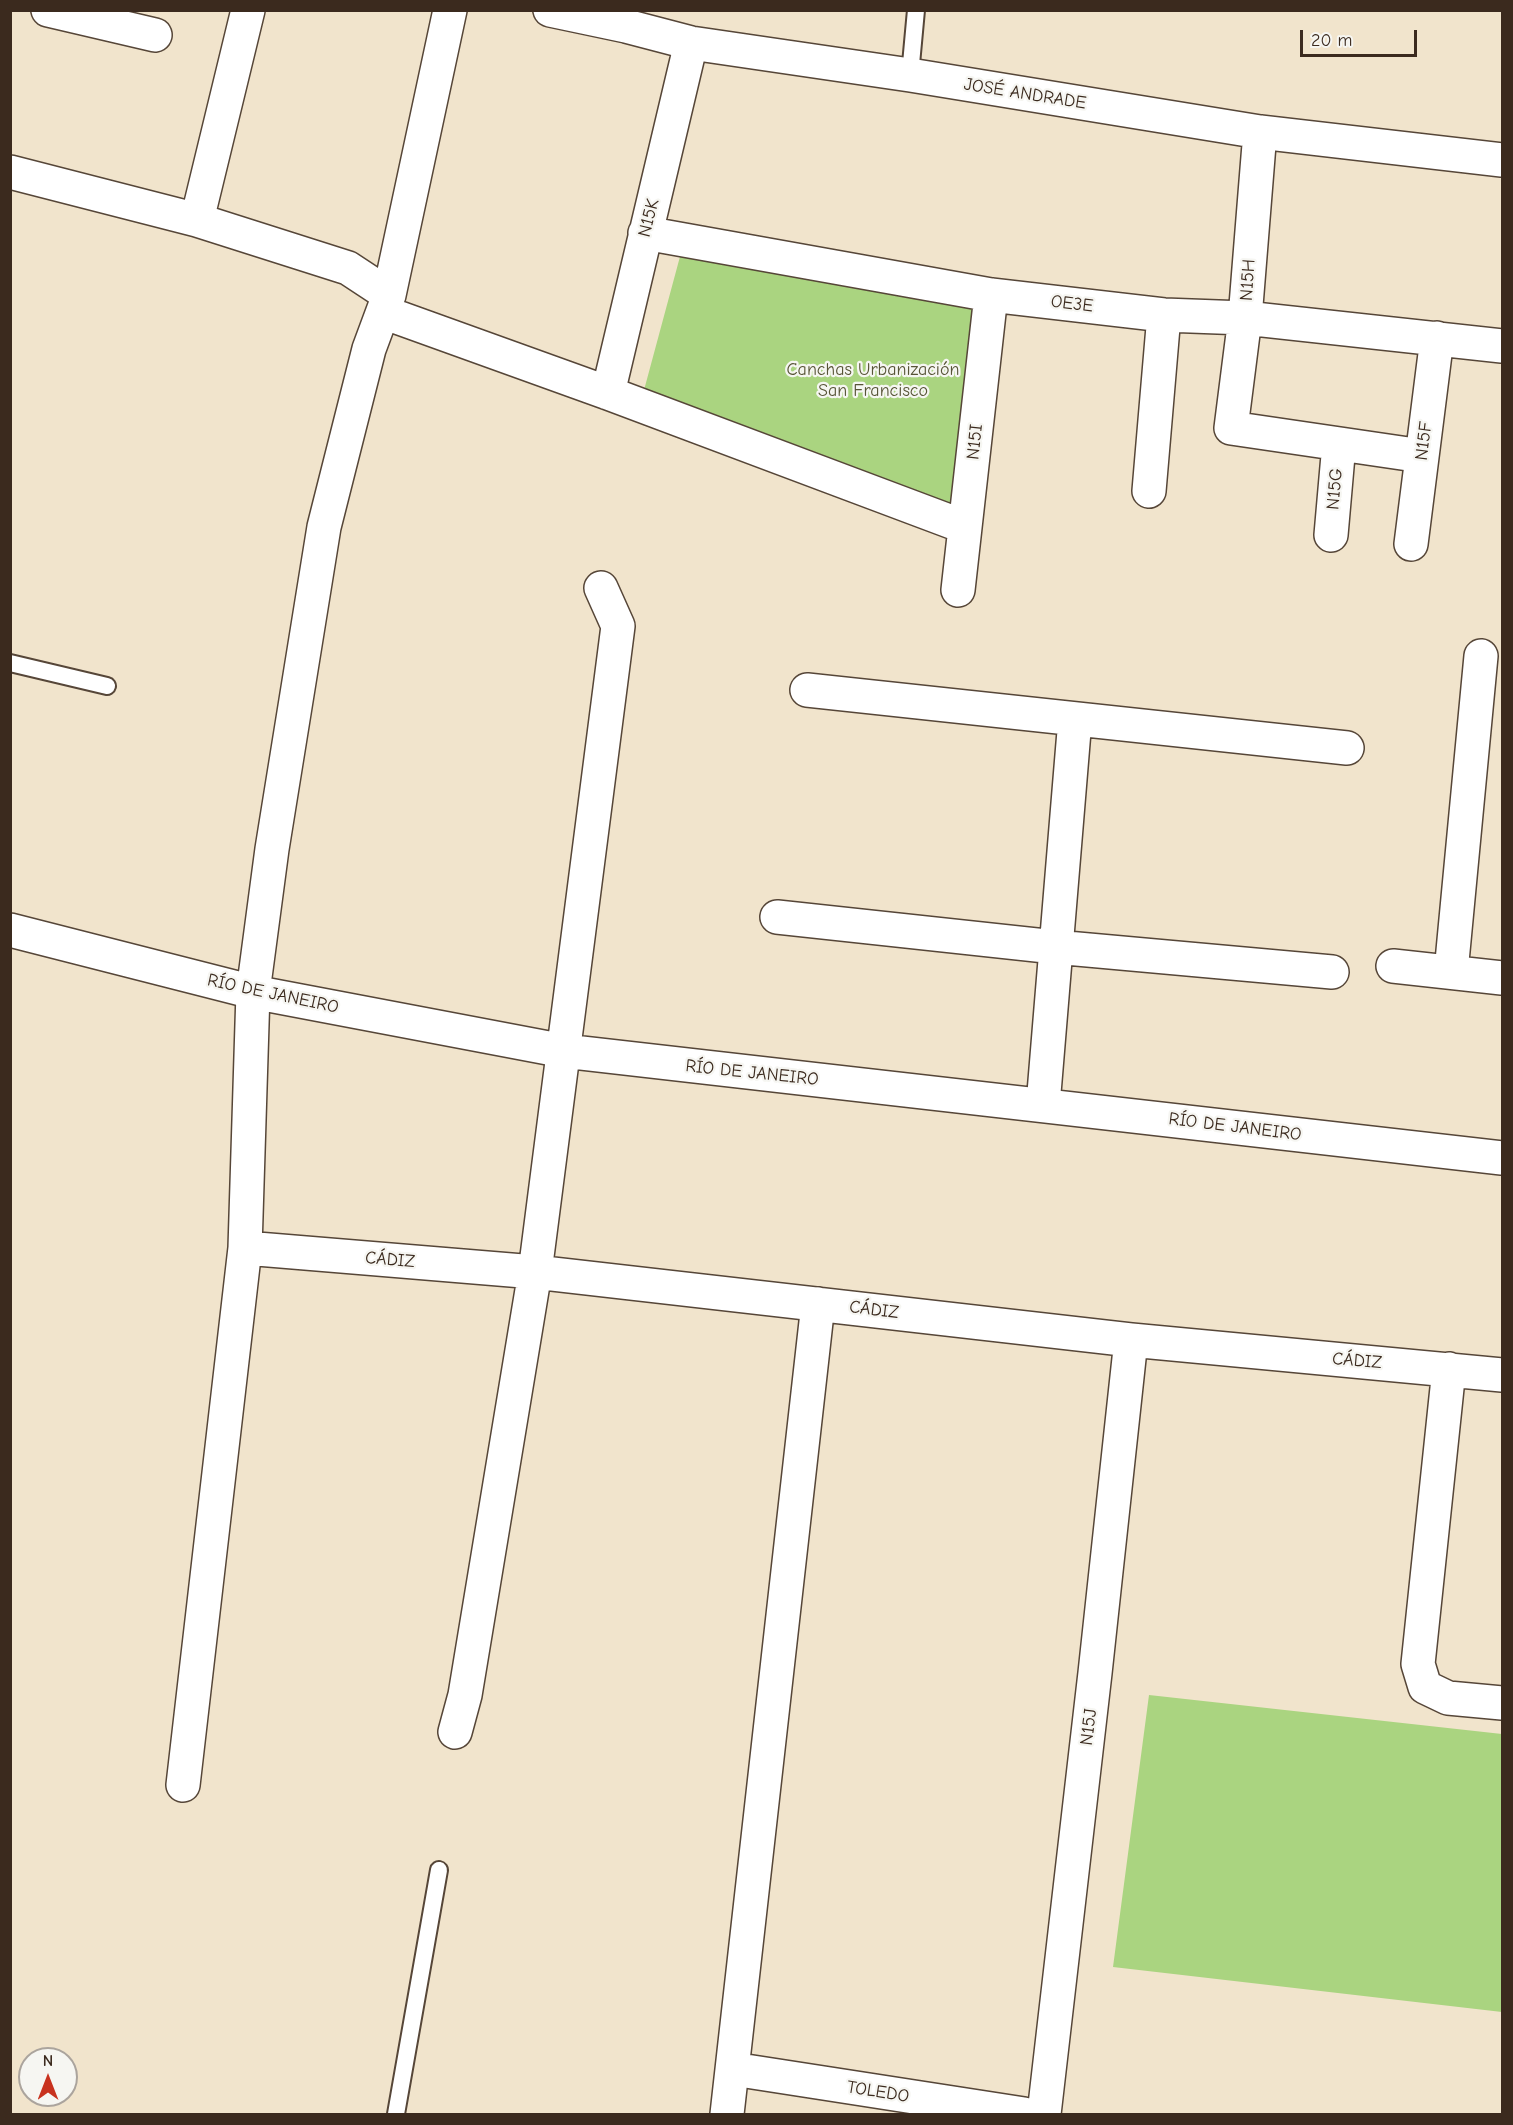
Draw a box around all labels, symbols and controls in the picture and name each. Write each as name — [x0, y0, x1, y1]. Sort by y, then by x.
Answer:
scale bar — [1303, 18, 1420, 56]
text: 20 m — [1311, 30, 1352, 51]
street label: JOSÉ ANDRADE — [962, 74, 1088, 114]
street label: N15K — [634, 197, 664, 239]
street label: N15H — [1236, 258, 1260, 302]
street label: OE3E — [1050, 291, 1094, 317]
park label: Canchas Urbanización San Francisco — [787, 359, 959, 401]
street label: N15F — [1411, 420, 1437, 462]
street label: N15I — [962, 423, 988, 461]
street label: N15G — [1322, 467, 1348, 511]
street label: RÍO DE JANEIRO — [205, 970, 341, 1018]
street label: RÍO DE JANEIRO — [684, 1055, 820, 1091]
street label: RÍO DE JANEIRO — [1167, 1108, 1303, 1146]
street label: CÁDIZ — [364, 1247, 416, 1273]
street label: CÁDIZ — [848, 1296, 900, 1324]
street label: CÁDIZ — [1331, 1348, 1383, 1374]
street label: N15J — [1076, 1707, 1102, 1747]
north arrow — [18, 2047, 78, 2107]
text: N — [43, 2052, 53, 2070]
street label: TOLEDO — [845, 2076, 911, 2108]

